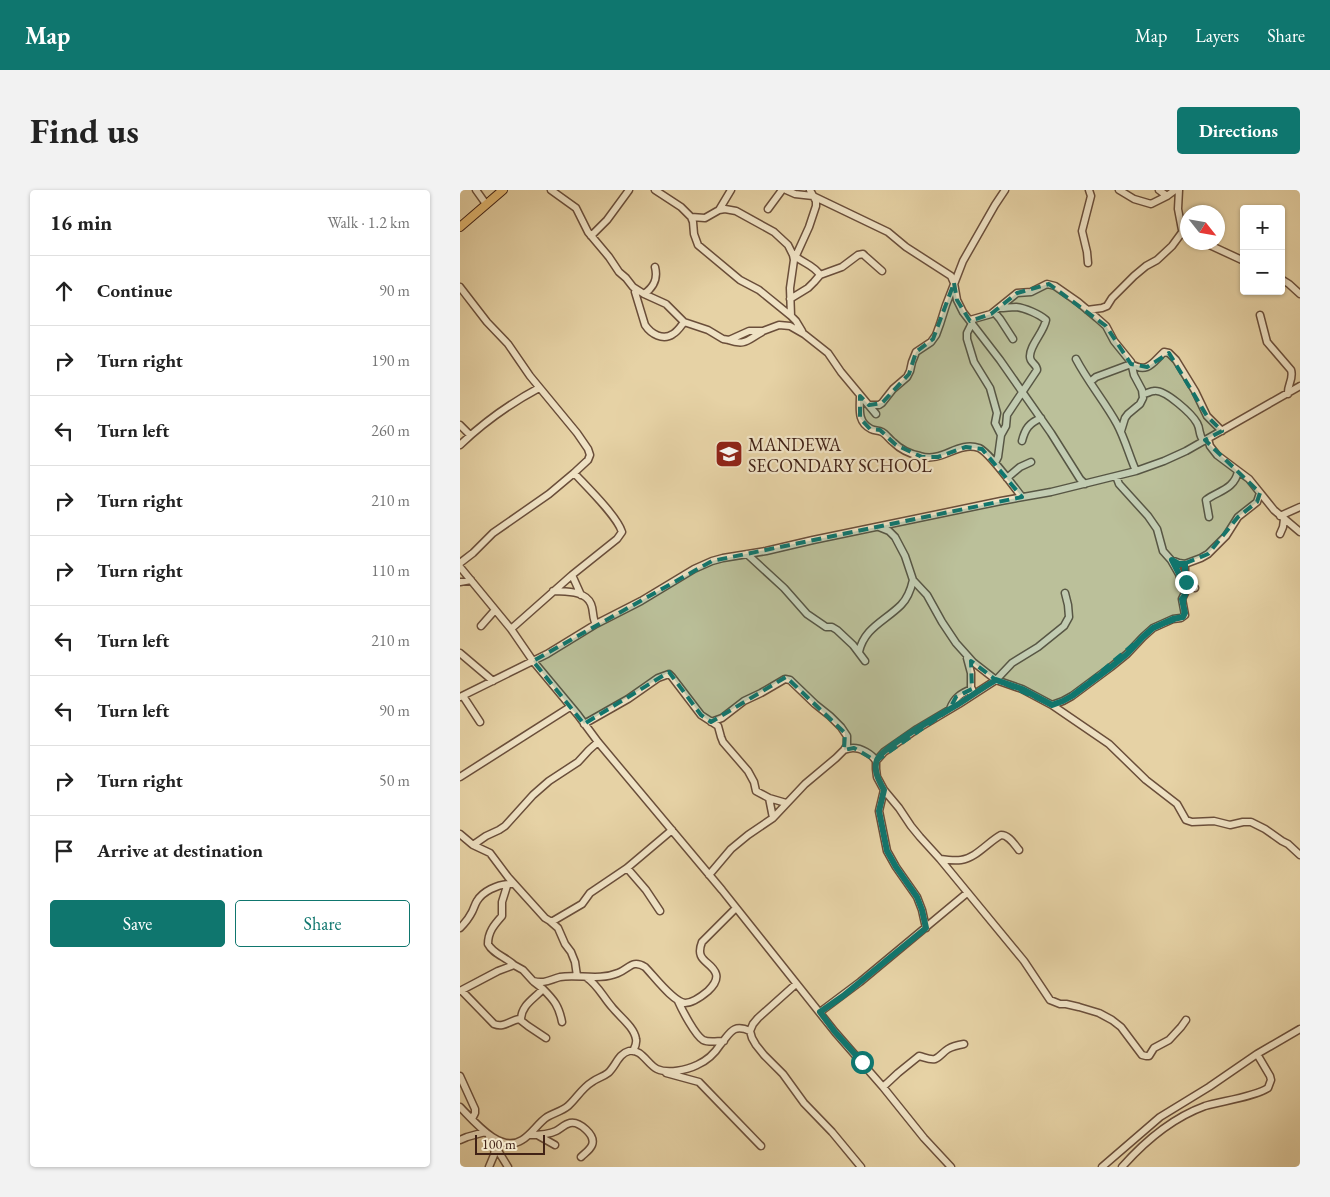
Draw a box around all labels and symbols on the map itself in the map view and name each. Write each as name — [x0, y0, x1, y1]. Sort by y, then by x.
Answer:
north arrow — [1180, 205, 1225, 250]
place label: MANDEWA SECONDARY SCHOOL — [748, 433, 932, 477]
school or university icon: MANDEWA SECONDARY SCHOOL — [714, 439, 744, 469]
route end — [1175, 571, 1198, 594]
route start — [851, 1051, 874, 1074]
scale bar — [475, 1132, 545, 1155]

